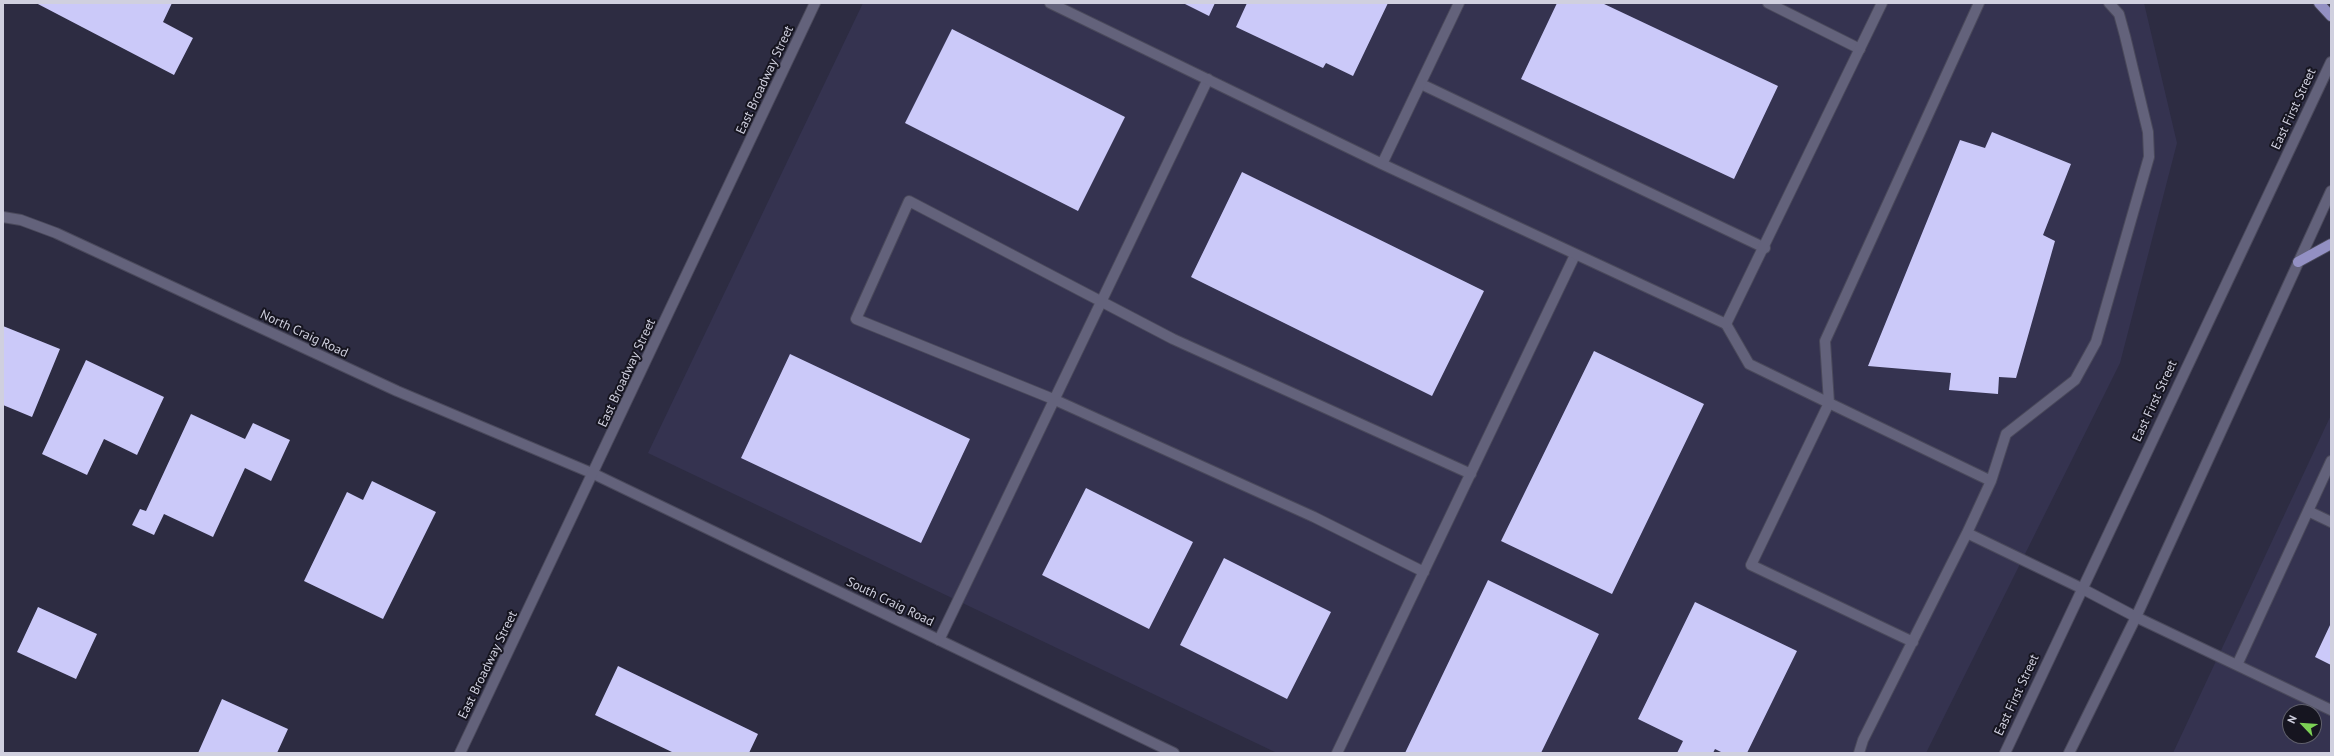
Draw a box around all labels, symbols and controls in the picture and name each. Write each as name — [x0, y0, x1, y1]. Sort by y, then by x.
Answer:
street label: East Broadway Street — [733, 23, 797, 137]
street label: East First Street — [2268, 66, 2320, 152]
street label: North Craig Road — [258, 307, 350, 361]
street label: East Broadway Street — [595, 316, 659, 430]
street label: East First Street — [2129, 358, 2181, 444]
street label: South Craig Road — [844, 574, 936, 630]
street label: East Broadway Street — [455, 609, 521, 721]
street label: East First Street — [1991, 652, 2043, 738]
north arrow — [2282, 704, 2322, 744]
text: N — [2284, 713, 2300, 726]

